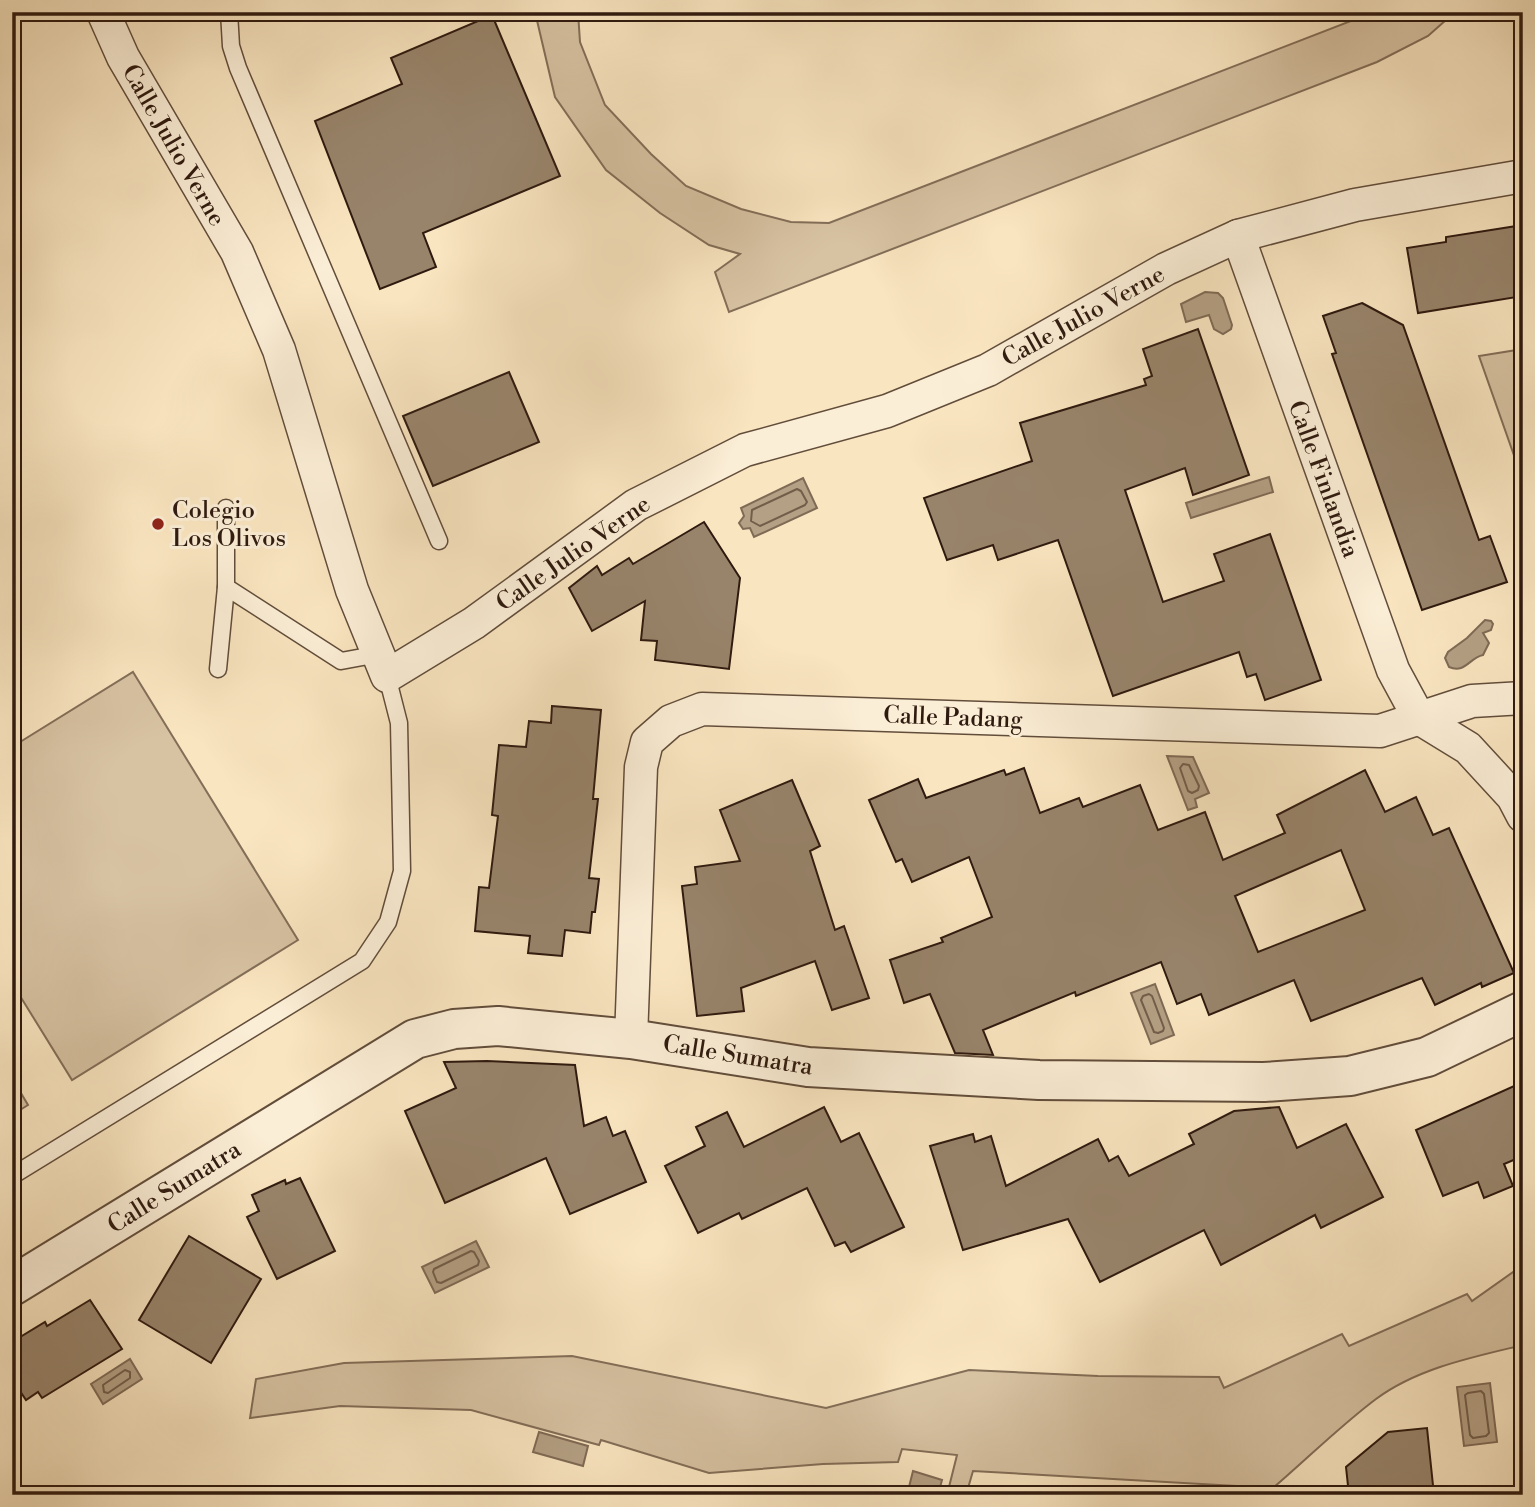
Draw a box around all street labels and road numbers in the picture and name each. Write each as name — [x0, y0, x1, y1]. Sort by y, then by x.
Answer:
street label: Calle Julio Verne — [115, 59, 232, 232]
street label: Calle Julio Verne — [997, 260, 1170, 374]
street label: Calle Finlandia — [1281, 397, 1366, 563]
street label: Calle Julio Verne — [491, 489, 657, 618]
street label: Calle Padang — [883, 701, 1024, 735]
street label: Calle Sumatra — [661, 1029, 816, 1083]
street label: Calle Sumatra — [102, 1135, 247, 1241]

